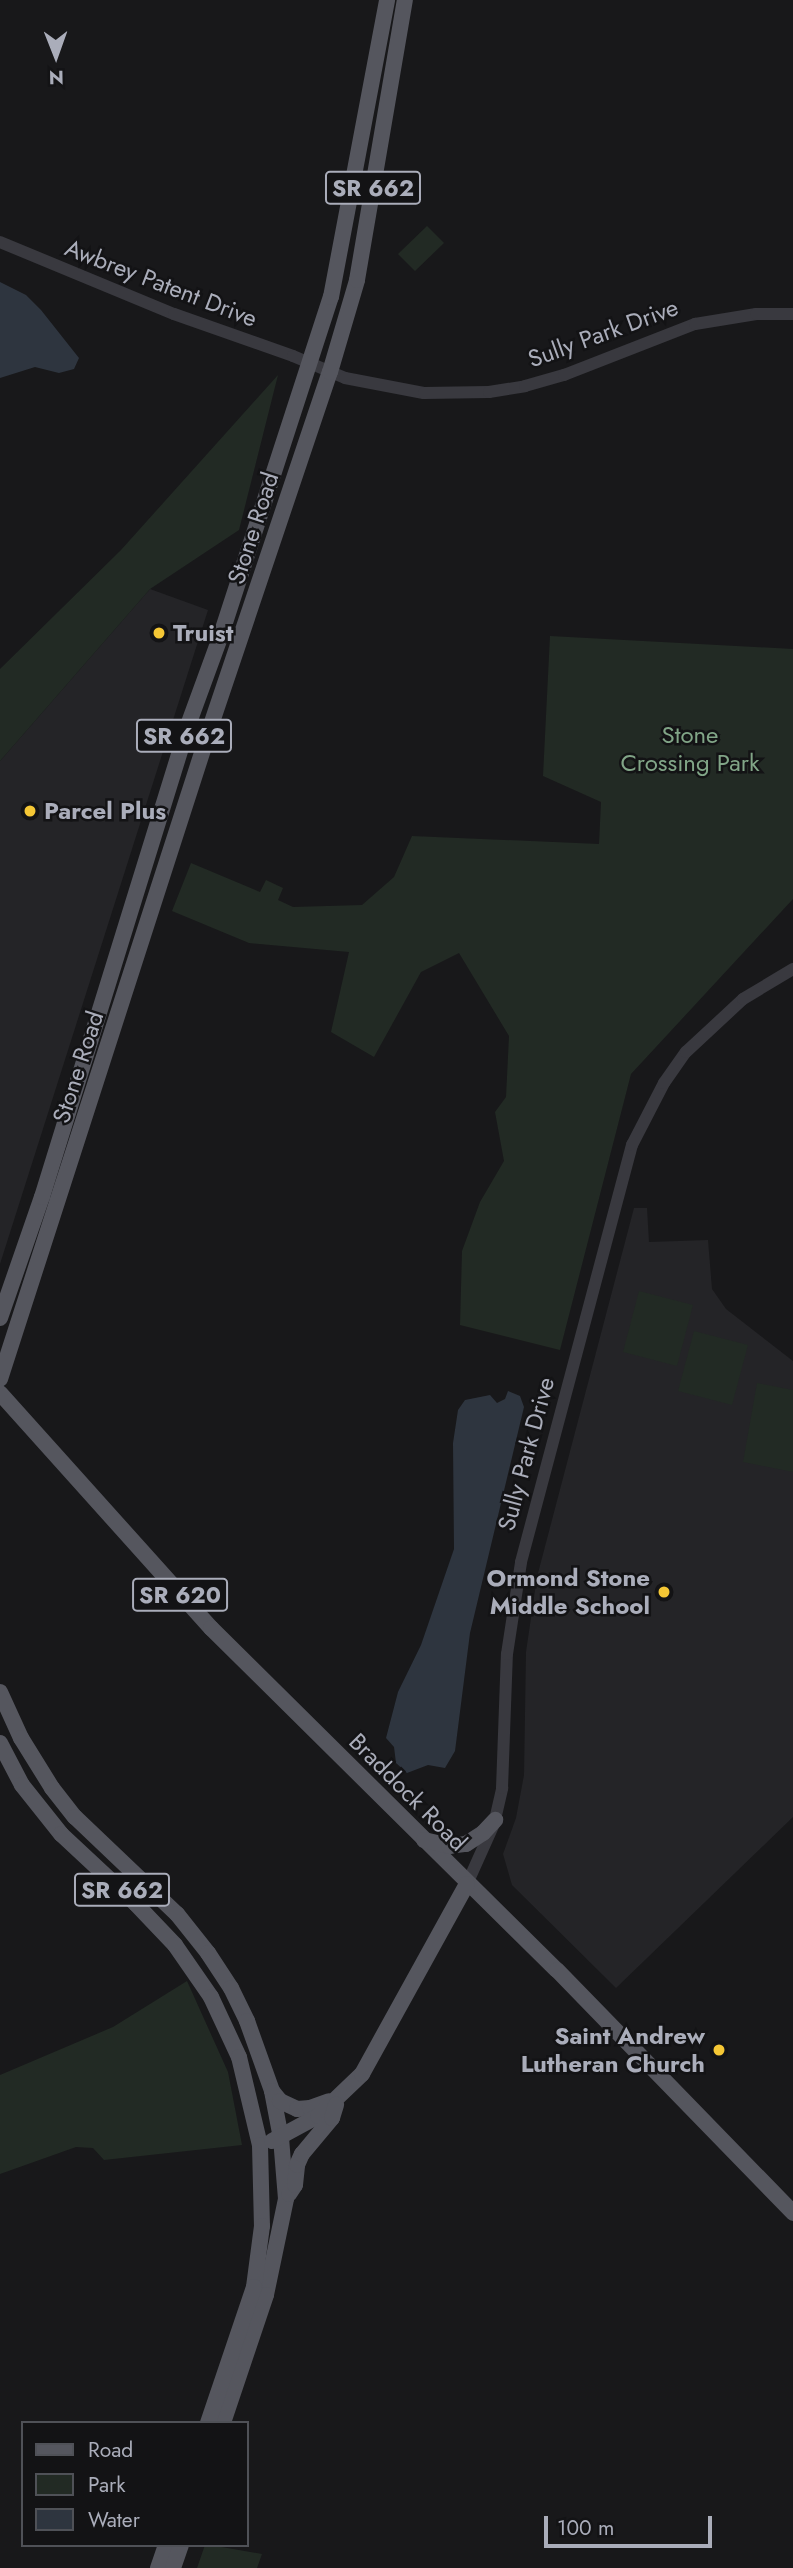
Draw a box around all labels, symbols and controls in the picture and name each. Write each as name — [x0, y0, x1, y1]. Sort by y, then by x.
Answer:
north arrow — [21, 21, 91, 91]
text: N — [49, 64, 64, 91]
road number: SR 662 — [324, 168, 422, 208]
street label: Awbrey Patent Drive — [61, 233, 261, 333]
street label: Sully Park Drive — [524, 292, 682, 374]
street label: Stone Road — [221, 468, 285, 588]
place label: Truist — [173, 619, 233, 647]
marker: Truist — [151, 625, 167, 641]
road number: SR 662 — [135, 716, 233, 756]
park label: Stone Crossing Park — [620, 721, 760, 777]
place label: Parcel Plus — [44, 797, 166, 825]
marker: Parcel Plus — [22, 803, 38, 819]
street label: Stone Road — [46, 1007, 110, 1127]
street label: Sully Park Drive — [492, 1374, 560, 1534]
place label: Ormond Stone Middle School — [486, 1564, 650, 1620]
road number: SR 620 — [131, 1576, 229, 1614]
marker: Ormond Stone Middle School — [656, 1584, 672, 1600]
street label: Braddock Road — [343, 1727, 473, 1857]
road number: SR 662 — [73, 1870, 171, 1910]
place label: Saint Andrew Lutheran Church — [521, 2022, 705, 2078]
marker: Saint Andrew Lutheran Church — [711, 2042, 727, 2058]
legend — [21, 2421, 248, 2547]
text: Road — [88, 2435, 133, 2465]
text: Park — [88, 2470, 125, 2500]
scale bar — [548, 2502, 716, 2546]
text: Water — [88, 2505, 140, 2535]
text: 100 m — [557, 2513, 614, 2543]

